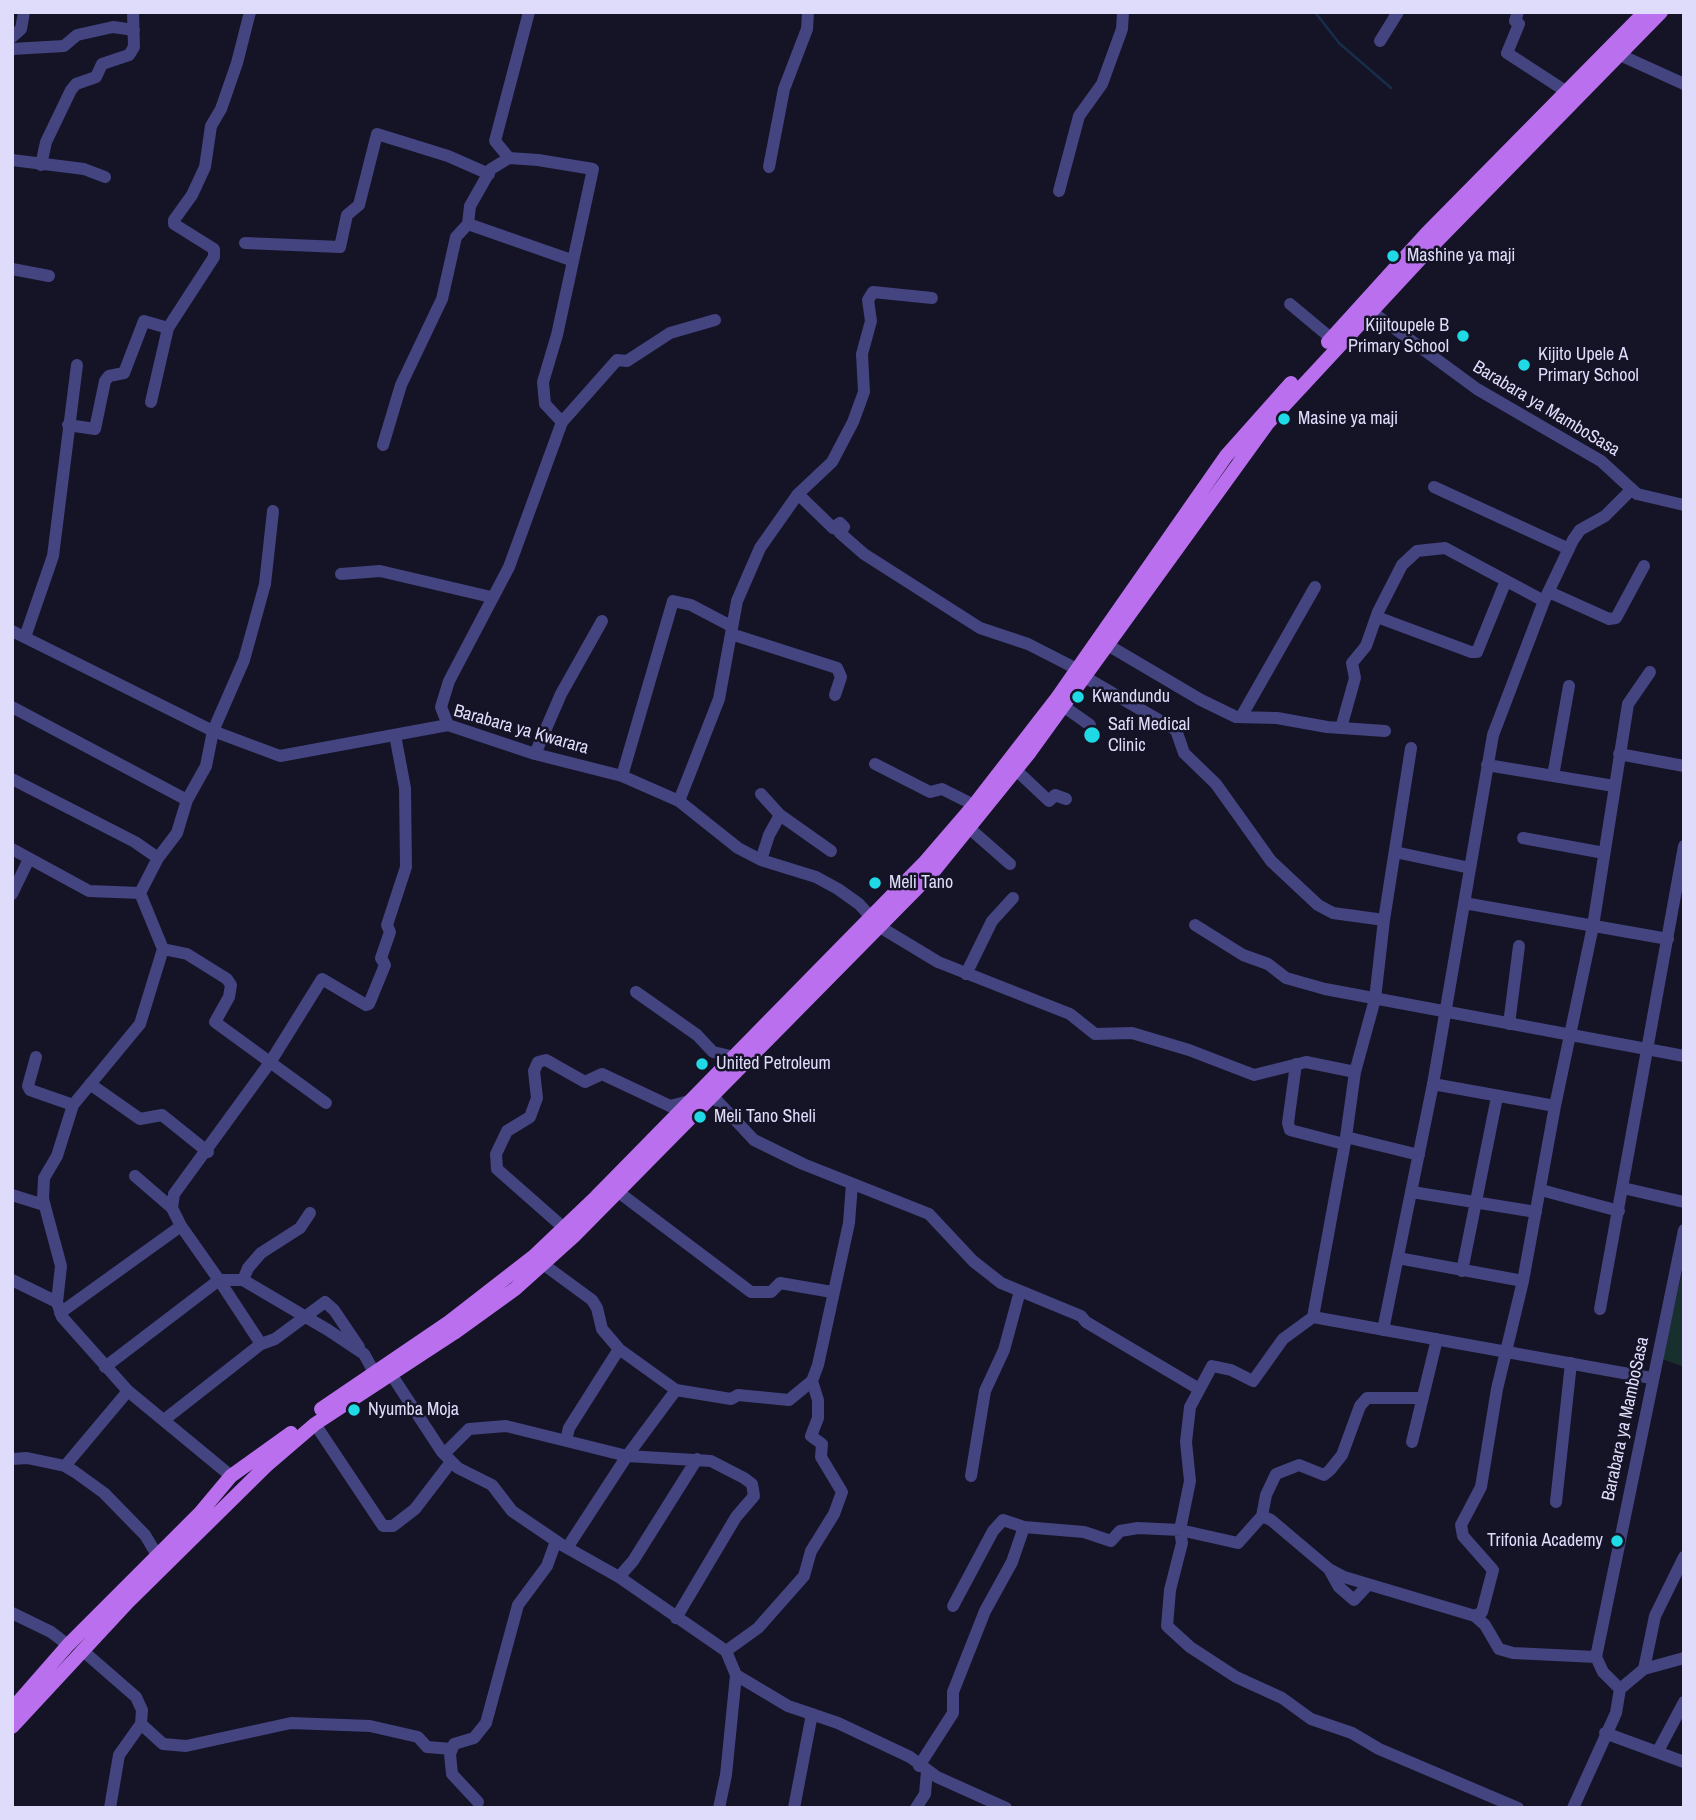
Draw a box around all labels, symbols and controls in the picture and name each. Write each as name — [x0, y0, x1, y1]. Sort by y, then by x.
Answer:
place label: Mashine ya maji — [1407, 245, 1515, 267]
marker: Mashine ya maji — [1385, 248, 1401, 264]
place label: Kijitoupele B Primary School — [1348, 315, 1449, 358]
marker: Kijitoupele B Primary School — [1455, 328, 1471, 344]
place label: Kijito Upele A Primary School — [1538, 344, 1639, 386]
street label: Barabara ya MamboSasa — [1469, 357, 1623, 461]
marker: Kijito Upele A Primary School — [1516, 357, 1532, 373]
place label: Masine ya maji — [1298, 408, 1398, 430]
marker: Masine ya maji — [1276, 411, 1292, 427]
place label: Kwandundu — [1092, 686, 1170, 708]
marker: Kwandundu — [1070, 689, 1086, 705]
street label: Barabara ya Kwarara — [451, 700, 591, 760]
place label: Safi Medical Clinic — [1108, 714, 1190, 756]
marker: Safi Medical Clinic — [1082, 725, 1102, 745]
place label: Meli Tano — [889, 872, 953, 894]
marker: Meli Tano — [867, 875, 883, 891]
place label: United Petroleum — [716, 1053, 831, 1075]
marker: United Petroleum — [694, 1056, 710, 1072]
place label: Meli Tano Sheli — [714, 1106, 816, 1128]
marker: Meli Tano Sheli — [692, 1109, 708, 1125]
street label: Barabara ya MamboSasa — [1598, 1335, 1654, 1503]
place label: Nyumba Moja — [368, 1399, 459, 1421]
marker: Nyumba Moja — [346, 1402, 362, 1418]
place label: Trifonia Academy — [1487, 1530, 1603, 1552]
marker: Trifonia Academy — [1609, 1533, 1625, 1549]

